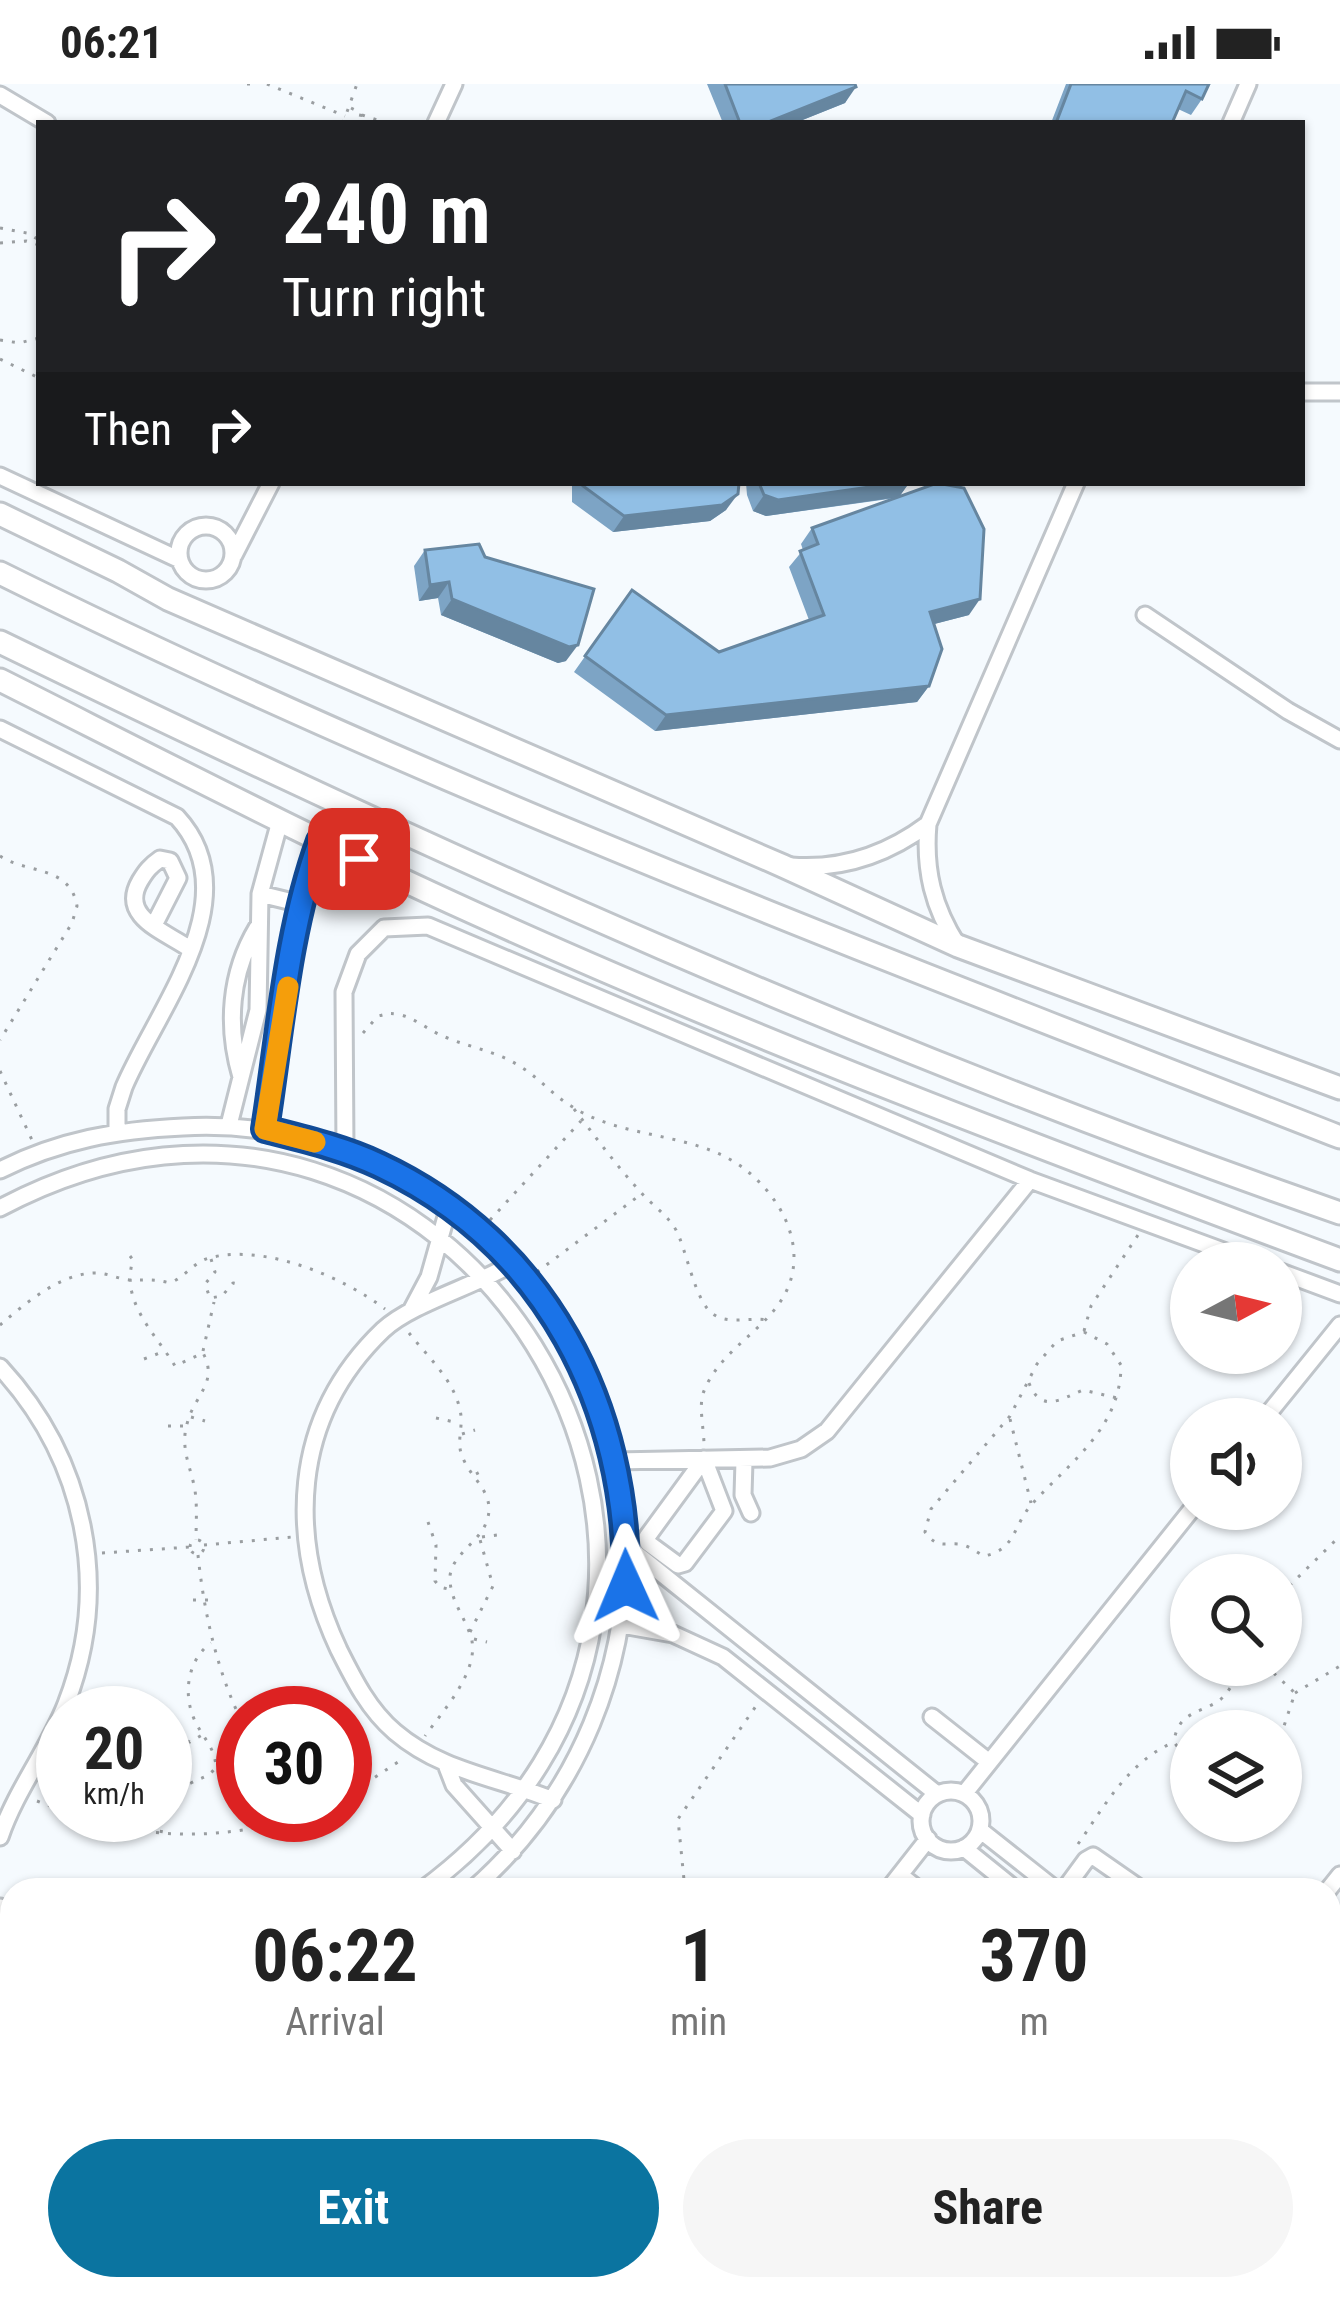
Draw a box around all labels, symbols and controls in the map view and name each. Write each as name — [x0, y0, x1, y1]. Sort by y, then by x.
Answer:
text: 06:21 — [60, 16, 163, 69]
text: 240 m — [282, 165, 491, 264]
icon: right — [84, 168, 240, 324]
text: Turn right — [282, 266, 486, 329]
icon: right — [196, 396, 262, 462]
text: Then — [84, 403, 172, 456]
pin — [308, 808, 410, 910]
icon: arrive — [326, 826, 392, 892]
north arrow — [1170, 1242, 1302, 1374]
map controls — [1170, 1242, 1302, 1842]
button: sound — [1170, 1398, 1302, 1530]
position arrow — [563, 1523, 689, 1649]
button: search — [1170, 1554, 1302, 1686]
speed limit sign: 30 — [216, 1686, 372, 1842]
button: layers — [1170, 1710, 1302, 1842]
text: 20 — [84, 1713, 144, 1784]
text: km/h — [83, 1776, 145, 1811]
text: 06:22 — [252, 1914, 418, 1999]
text: 1 — [680, 1914, 717, 1999]
text: 370 — [979, 1914, 1089, 1999]
text: Arrival — [285, 1999, 385, 2045]
text: min — [670, 1999, 727, 2045]
text: m — [1019, 1999, 1049, 2045]
button: Exit — [48, 2139, 659, 2277]
button: Share — [683, 2139, 1293, 2277]

